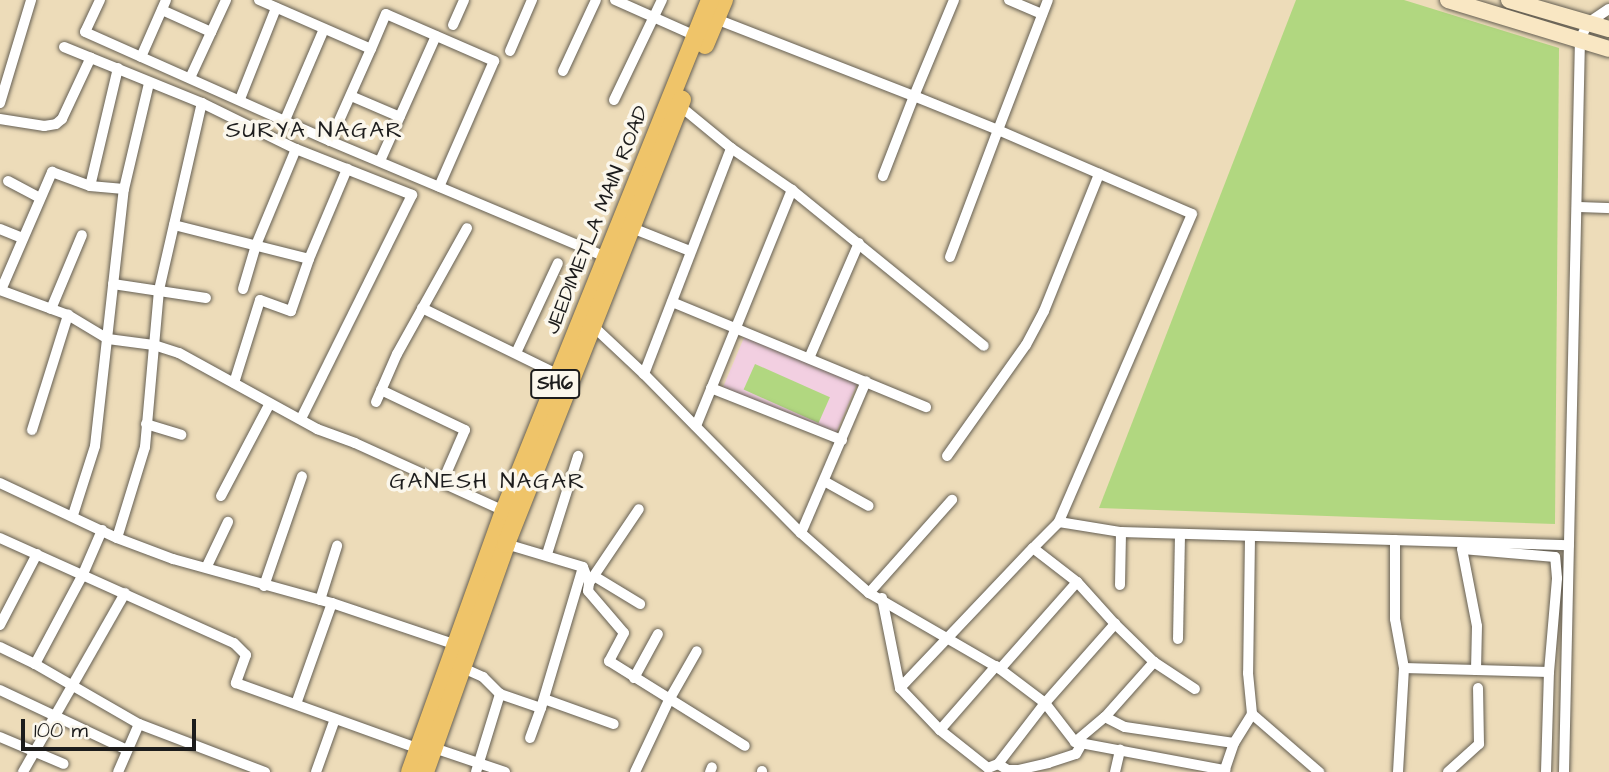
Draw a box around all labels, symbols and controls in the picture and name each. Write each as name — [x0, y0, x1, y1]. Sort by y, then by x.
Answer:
street label: JEEDIMETLA MAIN ROAD — [540, 102, 654, 338]
district label: SURYA NAGAR — [227, 116, 403, 144]
road number: SH6 — [529, 368, 581, 400]
district label: GANESH NAGAR — [391, 467, 585, 495]
scale bar — [24, 706, 200, 750]
text: 100 m — [34, 716, 88, 745]

